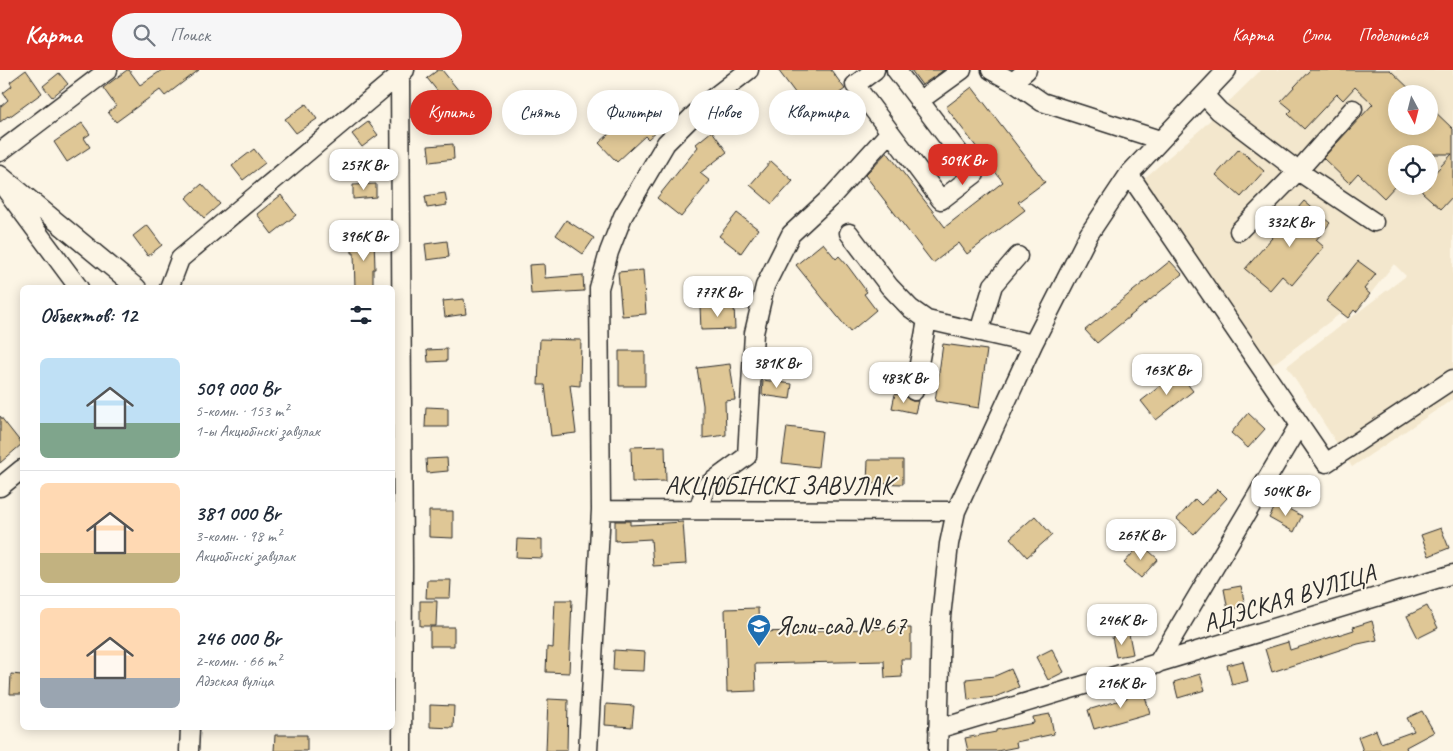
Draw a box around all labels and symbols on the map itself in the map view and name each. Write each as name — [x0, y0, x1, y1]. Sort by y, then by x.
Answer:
north arrow — [1388, 85, 1438, 135]
pin: 509K Br — [917, 144, 1009, 186]
pin: 257K Br — [318, 148, 410, 191]
pin: 332K Br — [1244, 206, 1336, 248]
pin: 396K Br — [318, 220, 410, 262]
pin: 777K Br — [672, 276, 764, 318]
pin: 381K Br — [731, 346, 823, 389]
pin: 163K Br — [1121, 354, 1213, 396]
pin: 483K Br — [858, 362, 950, 404]
street label: АКЦЮБІНСКІ ЗАВУЛАК — [665, 470, 898, 502]
pin: 504K Br — [1240, 474, 1332, 517]
pin: 267K Br — [1095, 518, 1187, 561]
street label: АДЭСКАЯ ВУЛІЦА — [1199, 556, 1380, 639]
pin: 246K Br — [1076, 604, 1168, 646]
place label: Ясли-сад № 67 — [776, 610, 908, 642]
school or university icon: Ясли-сад № 67 — [746, 613, 772, 647]
pin: 216K Br — [1075, 666, 1167, 709]

